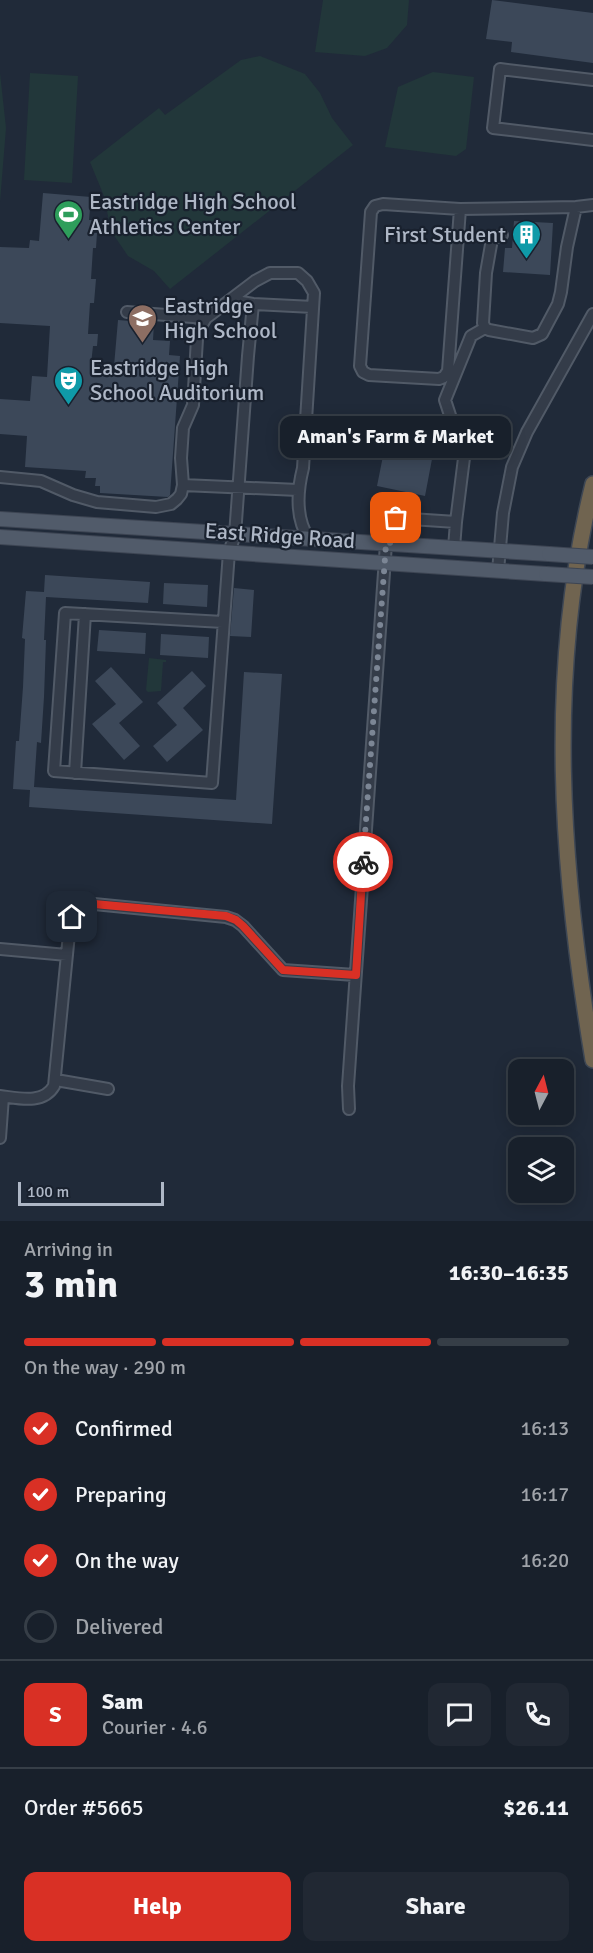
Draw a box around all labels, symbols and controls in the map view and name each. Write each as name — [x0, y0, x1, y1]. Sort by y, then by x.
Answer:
place label: Eastridge High School Athletics Center — [89, 188, 296, 240]
sports icon: Eastridge High School Athletics Center — [52, 198, 84, 240]
building icon: First Student — [511, 218, 543, 260]
place label: First Student — [384, 221, 506, 248]
place label: Eastridge High School — [164, 292, 277, 344]
school or university icon: Eastridge High School — [127, 302, 159, 344]
place label: Eastridge High School Auditorium — [90, 354, 264, 406]
theatre icon: Eastridge High School Auditorium — [53, 364, 85, 406]
callout: Aman's Farm & Market — [280, 416, 512, 458]
text: Aman's Farm & Market — [297, 424, 494, 449]
pin — [370, 492, 421, 543]
icon: bag — [379, 501, 412, 534]
street label: East Ridge Road — [204, 517, 356, 554]
courier — [333, 832, 393, 892]
icon: bike — [347, 846, 380, 879]
pin — [46, 891, 97, 942]
icon: home — [55, 900, 88, 933]
north arrow — [508, 1059, 574, 1125]
map controls — [508, 1059, 574, 1203]
button: layers — [508, 1137, 574, 1203]
scale bar — [18, 1179, 164, 1206]
text: 100 m — [27, 1182, 69, 1202]
text: Arriving in — [24, 1237, 113, 1262]
text: 16:30–16:35 — [449, 1259, 569, 1286]
text: 3 min — [24, 1260, 118, 1308]
text: On the way · 290 m — [24, 1355, 186, 1380]
icon: check — [24, 1412, 57, 1445]
text: Confirmed — [75, 1415, 173, 1442]
text: 16:13 — [520, 1416, 569, 1441]
icon: check — [24, 1478, 57, 1511]
text: Preparing — [75, 1481, 167, 1508]
text: 16:17 — [520, 1482, 569, 1507]
icon: check — [24, 1544, 57, 1577]
text: On the way — [75, 1547, 179, 1574]
text: 16:20 — [520, 1548, 569, 1573]
text: Delivered — [75, 1613, 163, 1640]
button: chat — [428, 1683, 491, 1746]
button: phone — [506, 1683, 569, 1746]
text: Sam — [102, 1688, 143, 1715]
text: S — [49, 1701, 62, 1728]
text: Courier · 4.6 — [102, 1715, 208, 1740]
text: Order #5665 — [24, 1794, 144, 1821]
text: $26.11 — [503, 1794, 569, 1821]
button: Help — [24, 1872, 291, 1941]
button: Share — [303, 1872, 569, 1941]

